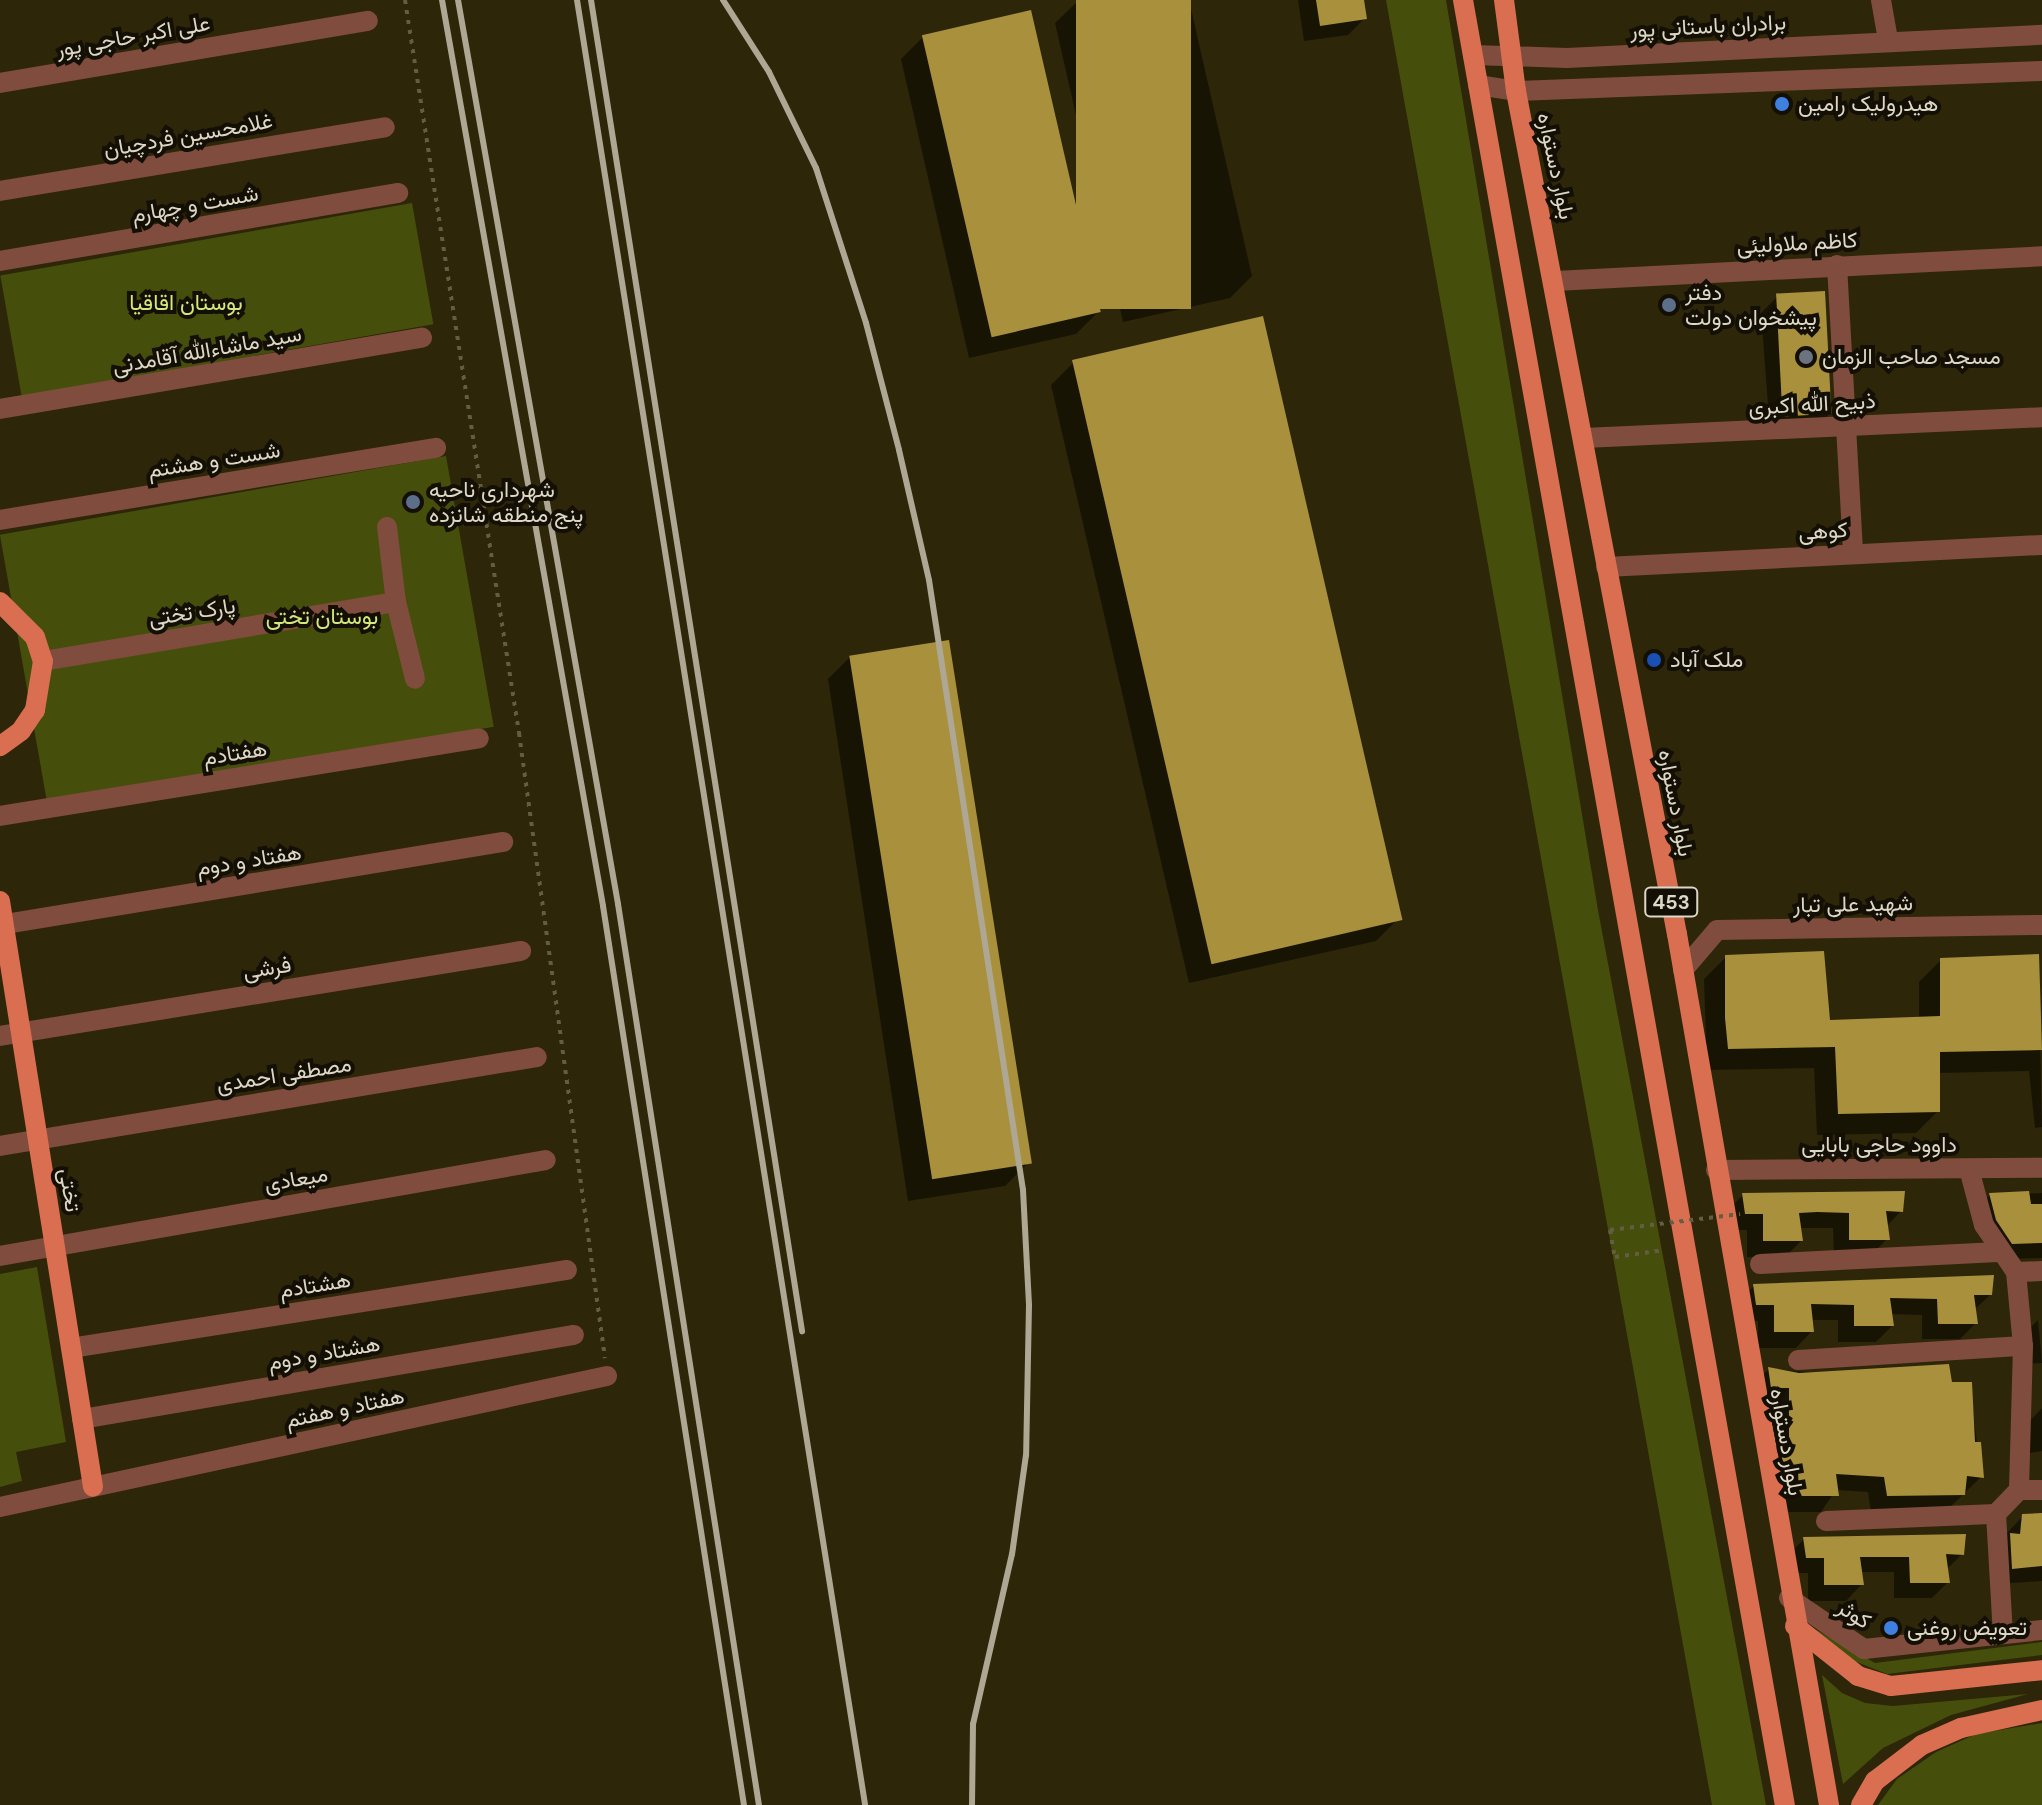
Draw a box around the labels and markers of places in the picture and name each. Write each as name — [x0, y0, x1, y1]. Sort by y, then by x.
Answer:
place label: هیدرولیک رامین — [1798, 91, 1938, 117]
marker: هیدرولیک رامین — [1773, 95, 1791, 113]
place label: دفتر پیشخوان دولت — [1685, 279, 1817, 330]
marker: دفتر پیشخوان دولت — [1660, 296, 1678, 314]
place label: مسجد صاحب الزمان — [1822, 344, 2001, 370]
marker: مسجد صاحب الزمان — [1797, 348, 1815, 366]
place label: شهرداری ناحیه پنج منطقه شانزده — [429, 476, 583, 528]
marker: شهرداری ناحیه پنج منطقه شانزده — [404, 493, 422, 511]
place label: ملک آباد — [1670, 647, 1743, 673]
marker: ملک آباد — [1645, 651, 1663, 669]
place label: تعویض روغنی — [1907, 1615, 2027, 1641]
marker: تعویض روغنی — [1882, 1619, 1900, 1637]

